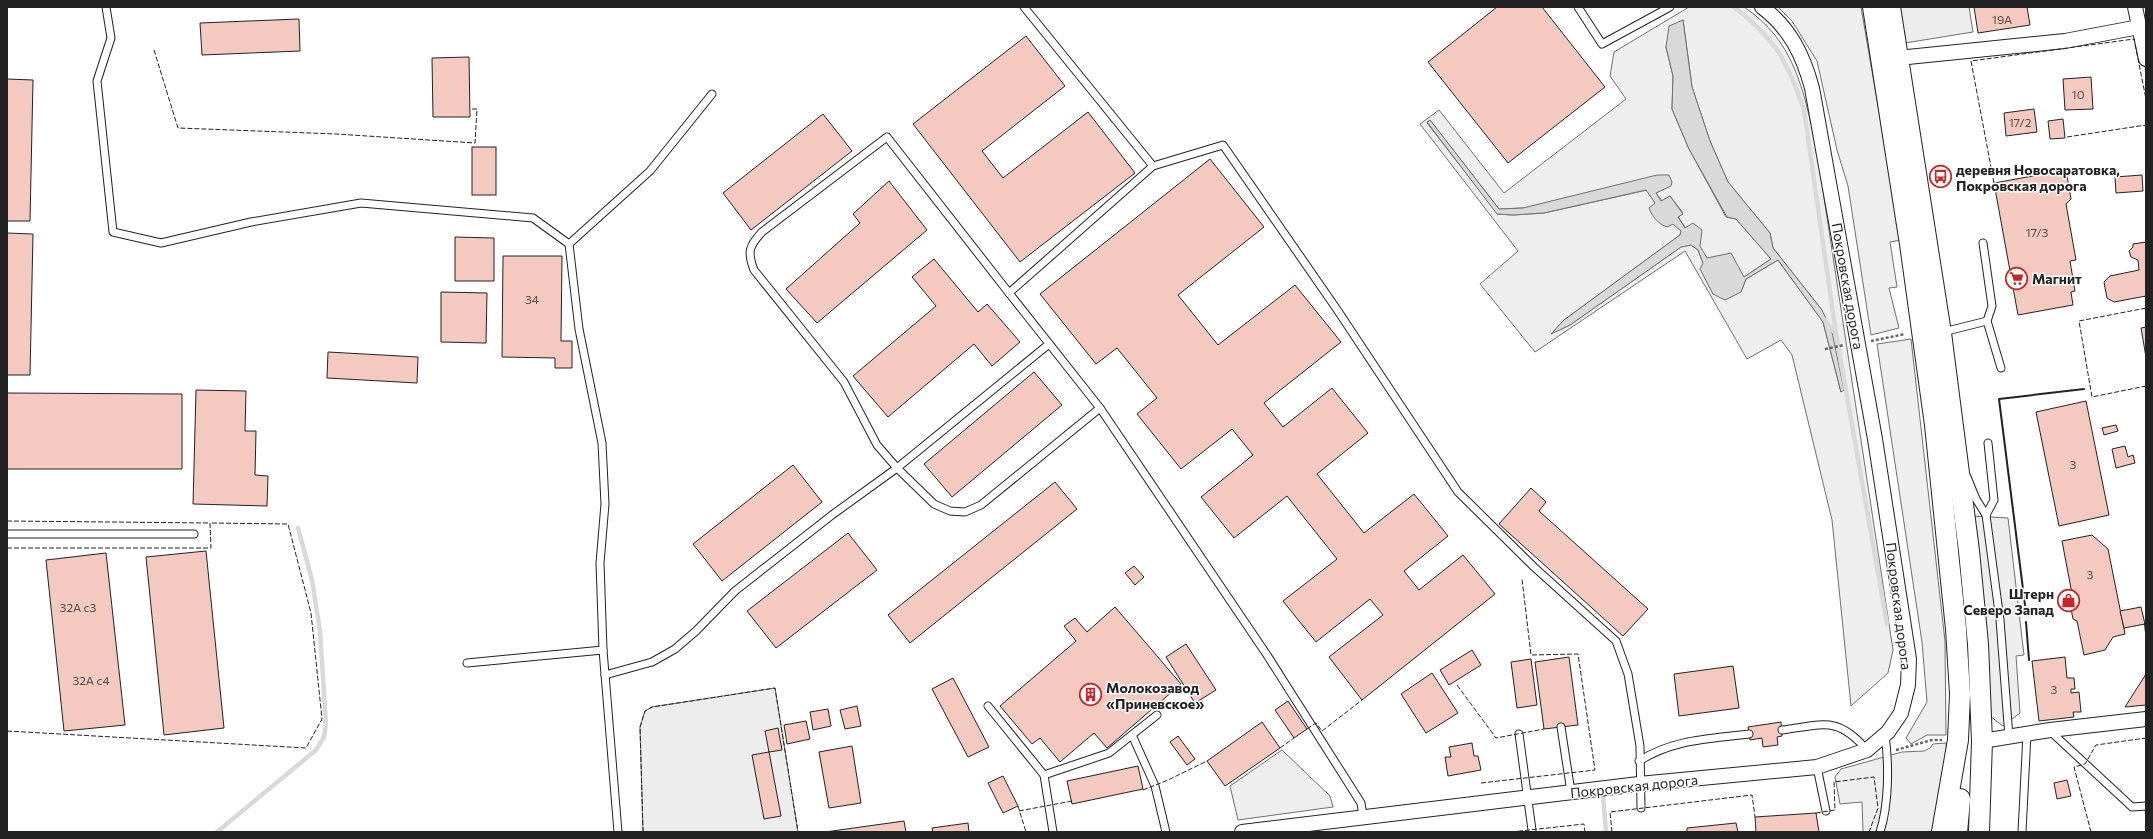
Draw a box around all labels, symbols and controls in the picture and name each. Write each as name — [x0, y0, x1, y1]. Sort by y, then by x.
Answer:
house number: 19А — [1992, 12, 2012, 26]
house number: 10 — [2072, 87, 2085, 101]
house number: 17/2 — [2009, 115, 2032, 129]
place label: деревня Новосаратовка, Покровская дорога — [1956, 161, 2120, 194]
bus stop icon: деревня Новосаратовка, Покровская дорога — [1927, 164, 1953, 190]
street label: Покровская дорога — [1828, 221, 1868, 351]
house number: 17/3 — [2026, 225, 2049, 239]
supermarket icon: Магнит — [2003, 265, 2029, 291]
place label: Магнит — [2032, 270, 2082, 287]
house number: 34 — [525, 292, 539, 306]
house number: 3 — [2070, 457, 2077, 471]
street label: Покровская дорога — [1883, 541, 1915, 671]
house number: 3 — [2087, 567, 2094, 581]
place label: Штерн Северо Запад — [1963, 585, 2054, 618]
shop icon: Штерн Северо Запад — [2056, 588, 2082, 614]
house number: 32А с3 — [60, 600, 97, 614]
house number: 32А с4 — [72, 673, 110, 687]
place label: Молокозавод «Приневское» — [1106, 679, 1204, 712]
building icon: Молокозавод «Приневское» — [1077, 682, 1103, 708]
house number: 3 — [2051, 682, 2058, 696]
street label: Покровская дорога — [1569, 771, 1699, 801]

